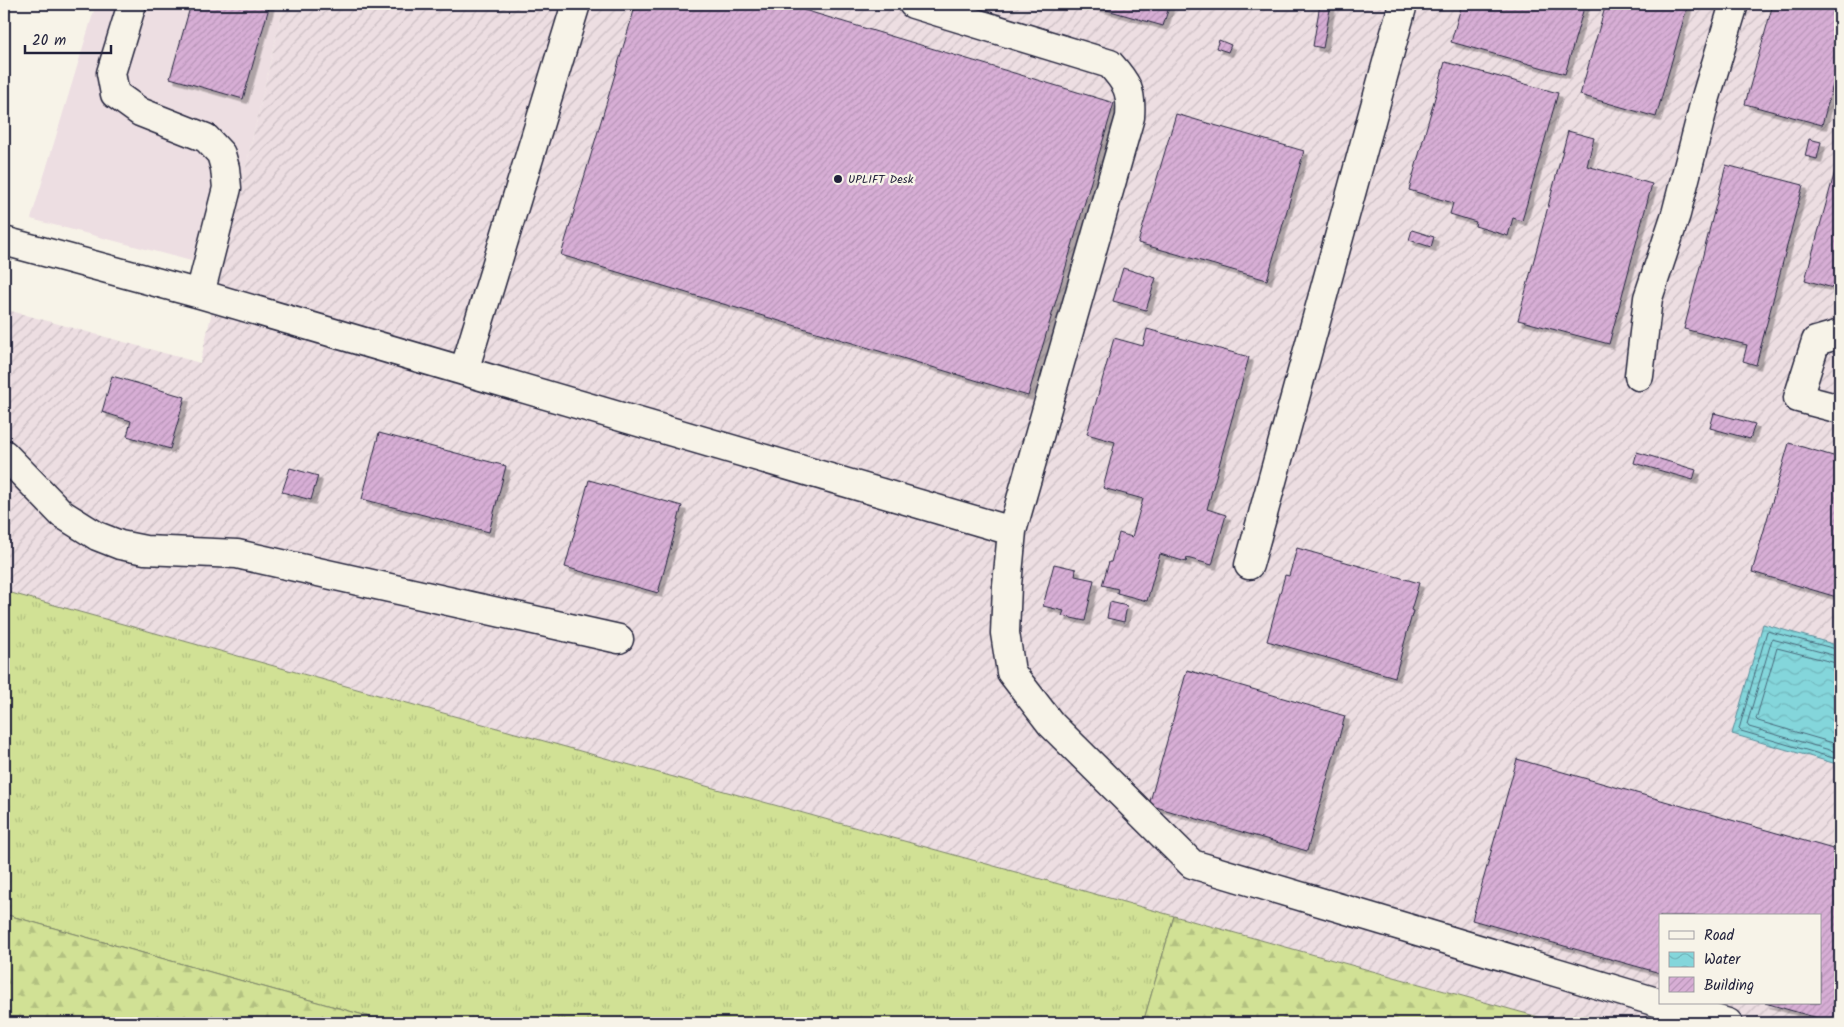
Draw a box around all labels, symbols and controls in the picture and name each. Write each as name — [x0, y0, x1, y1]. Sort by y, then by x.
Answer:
scale bar — [25, 22, 111, 54]
text: 20 m — [32, 29, 66, 53]
place label: UPLIFT Desk — [848, 170, 914, 189]
marker: UPLIFT Desk — [832, 173, 844, 185]
legend — [1659, 914, 1822, 1004]
text: Road — [1704, 924, 1735, 948]
text: Water — [1704, 948, 1741, 972]
text: Building — [1704, 974, 1754, 998]

